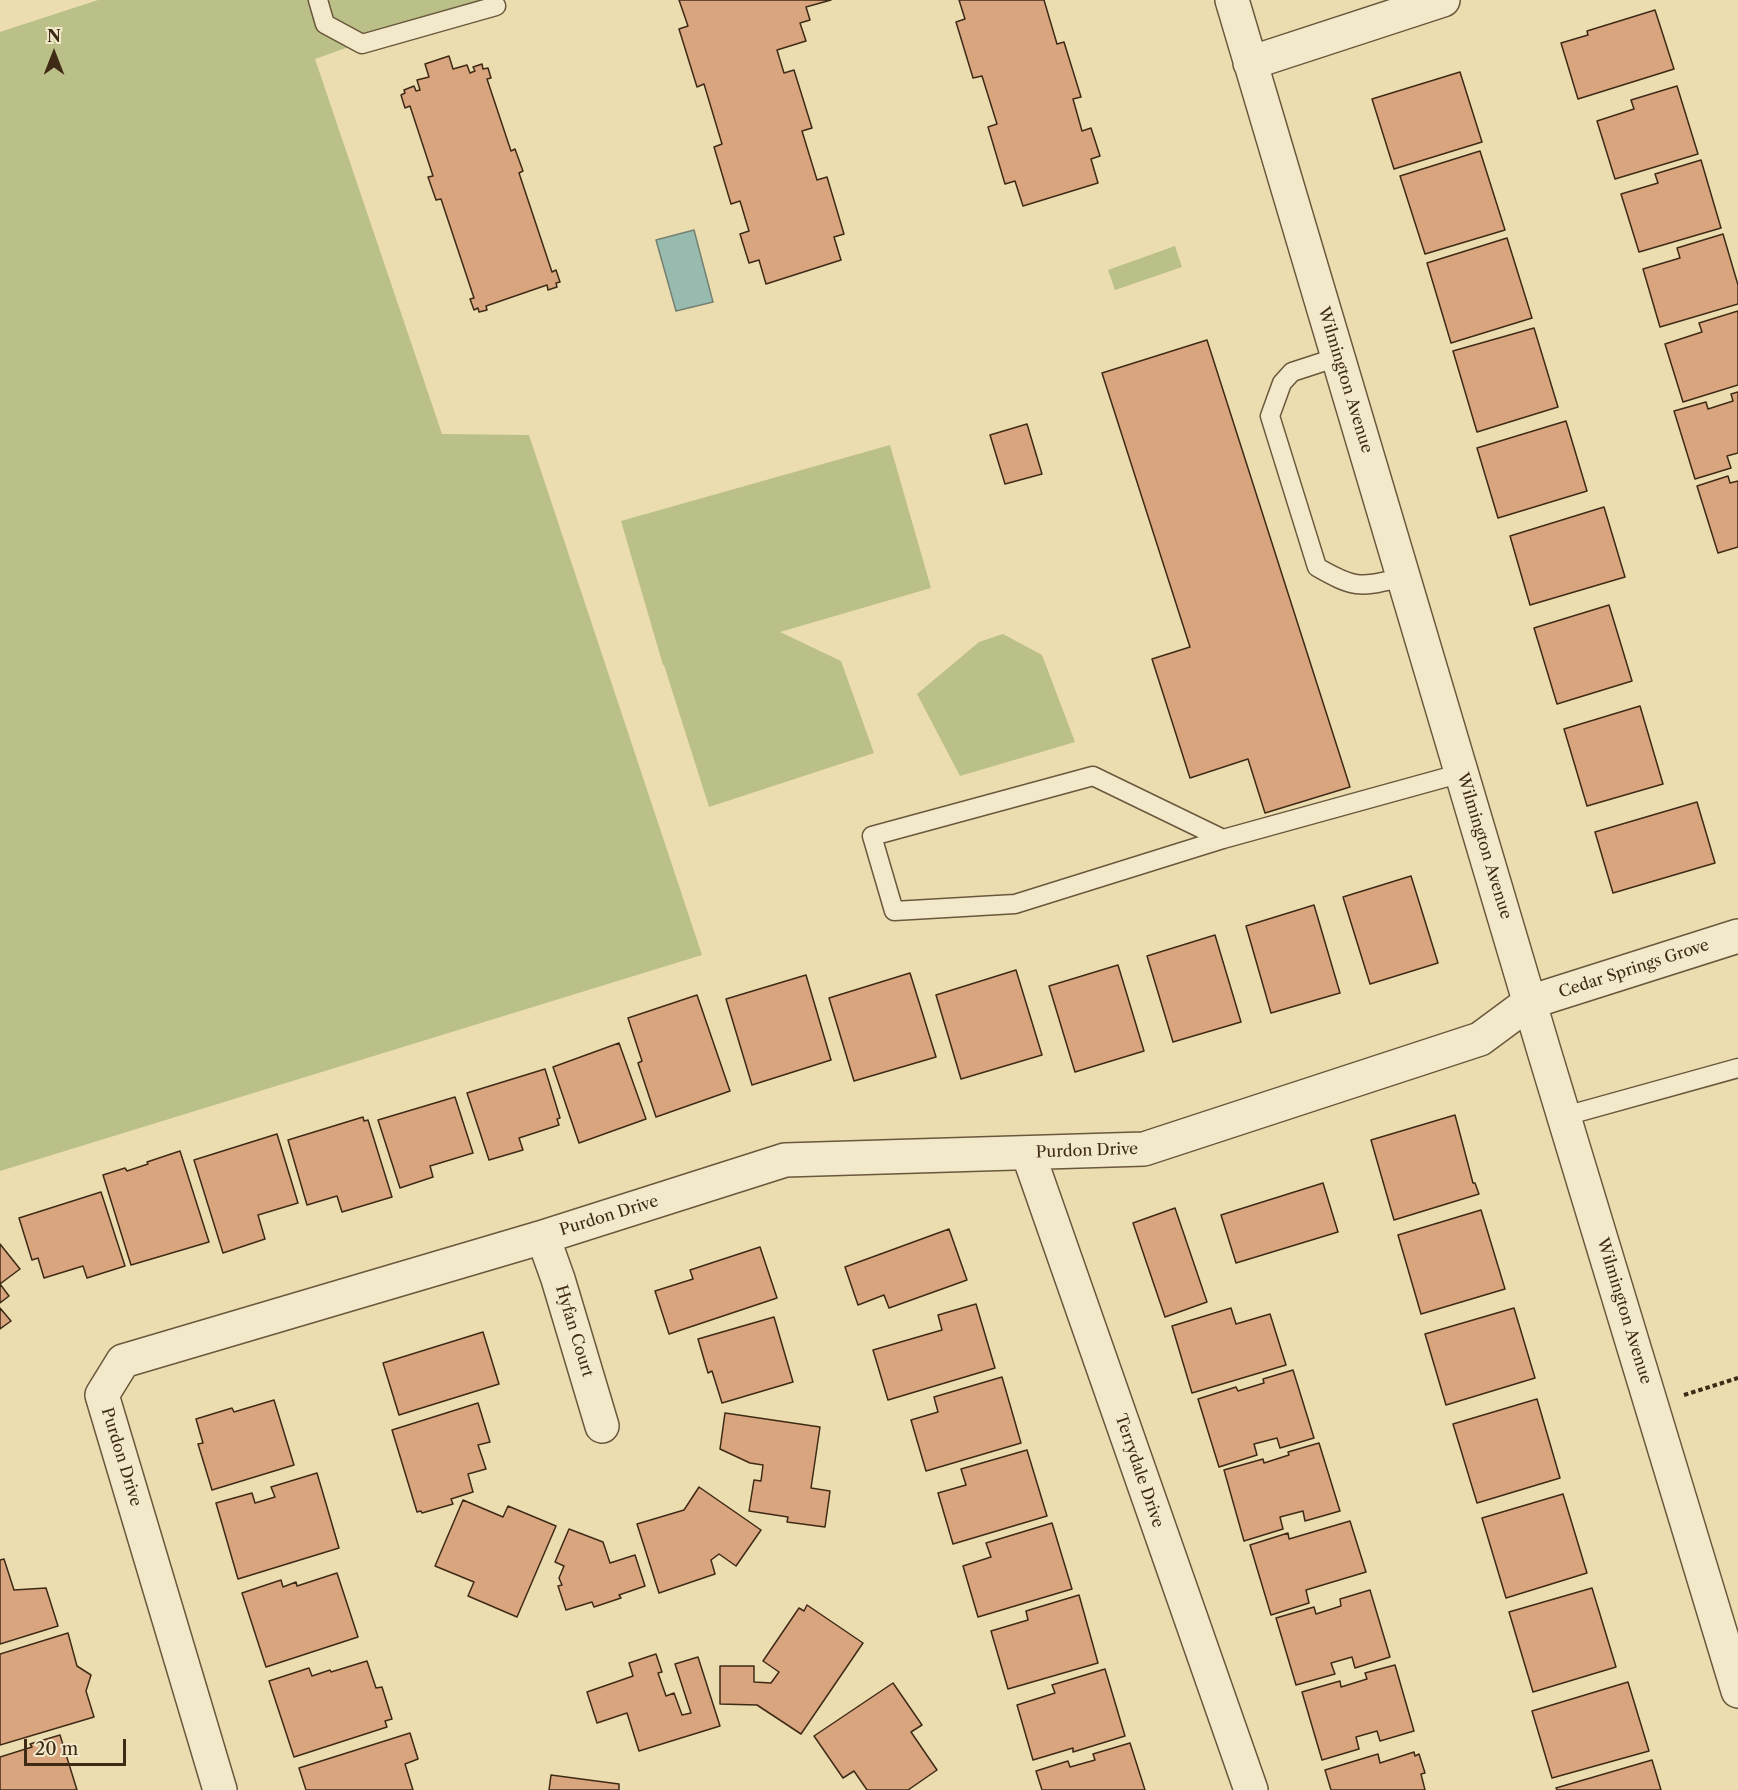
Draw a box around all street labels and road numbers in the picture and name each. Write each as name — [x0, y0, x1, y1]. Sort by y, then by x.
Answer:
street label: Wilmington Avenue — [1314, 305, 1376, 455]
street label: Wilmington Avenue — [1453, 771, 1515, 921]
street label: Cedar Springs Grove — [1556, 936, 1712, 1002]
street label: Purdon Drive — [1036, 1140, 1138, 1162]
street label: Purdon Drive — [557, 1192, 661, 1240]
street label: Wilmington Avenue — [1593, 1236, 1655, 1386]
street label: Hyfan Court — [551, 1283, 597, 1379]
street label: Purdon Drive — [97, 1405, 145, 1509]
street label: Terrydale Drive — [1111, 1412, 1167, 1530]

